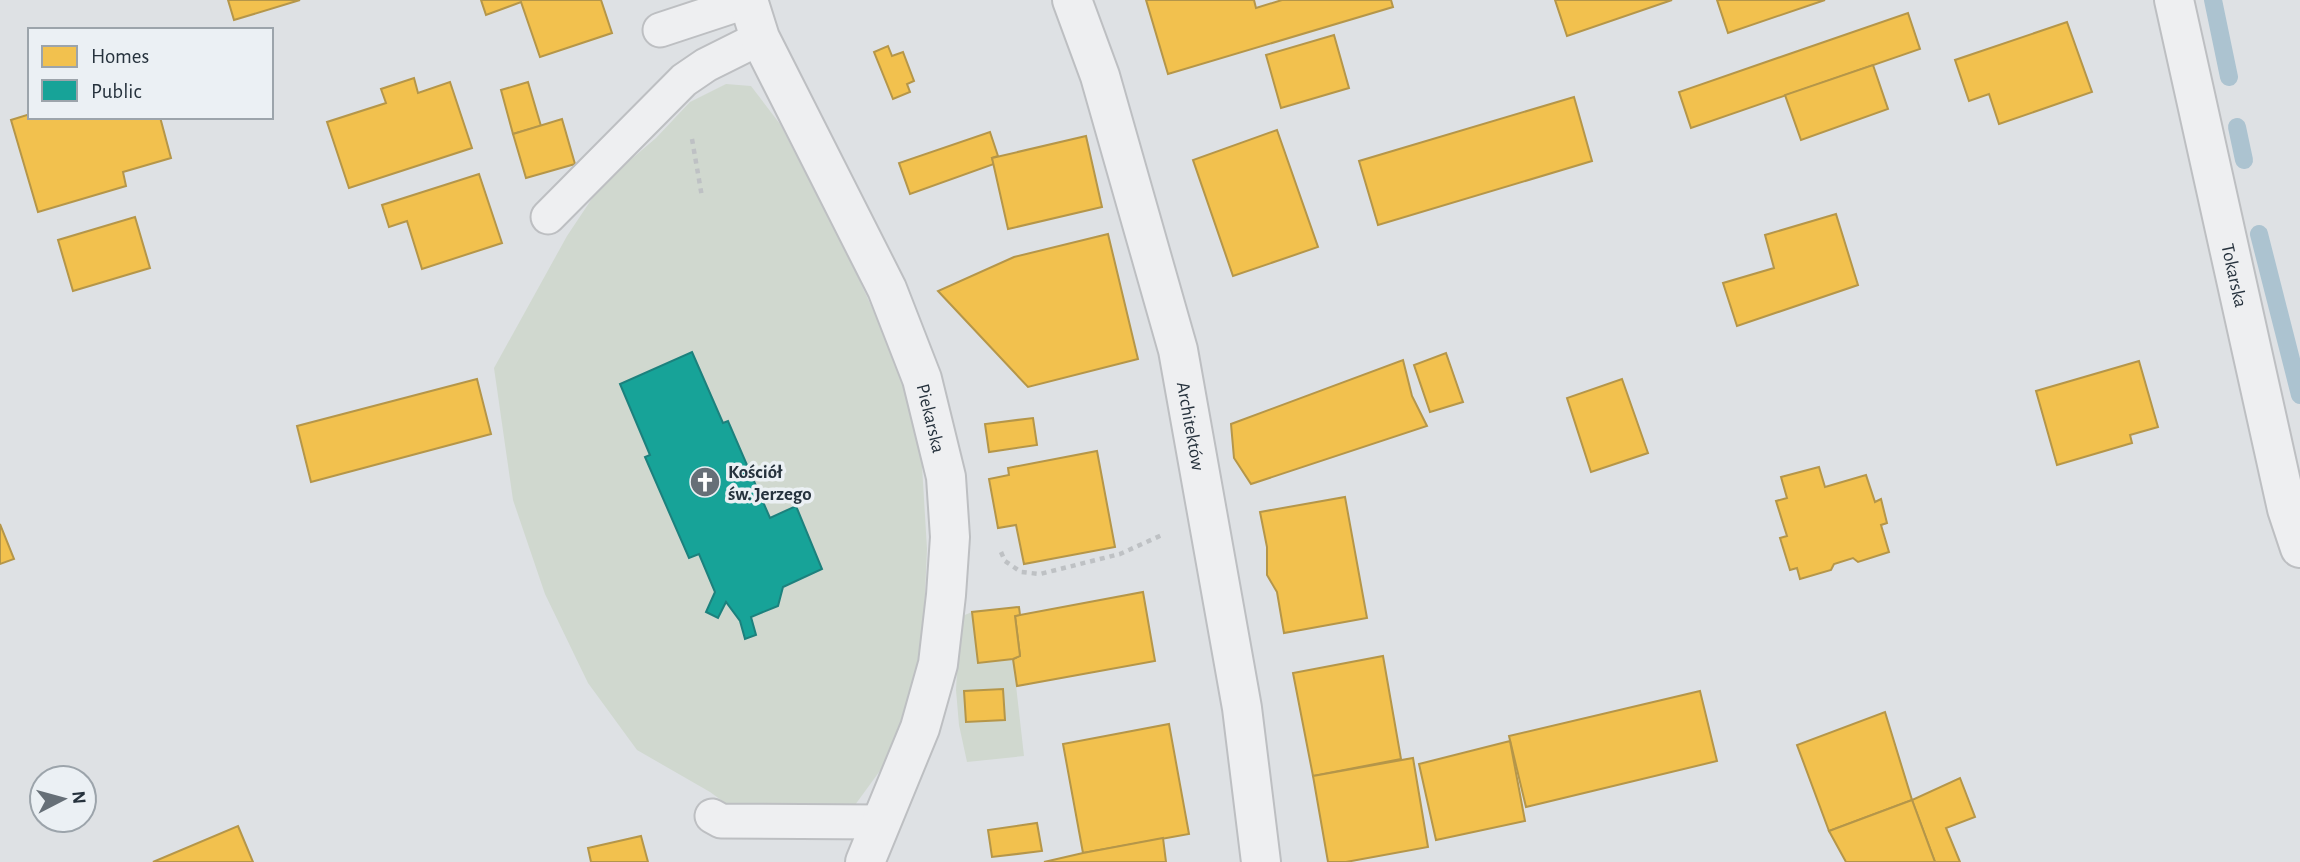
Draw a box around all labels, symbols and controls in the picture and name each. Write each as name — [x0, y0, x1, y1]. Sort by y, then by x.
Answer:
legend — [28, 28, 273, 119]
text: Homes — [91, 46, 149, 67]
text: Public — [91, 81, 141, 102]
street label: Tokarska — [2217, 242, 2250, 309]
street label: Architektów — [1173, 380, 1207, 472]
street label: Piekarska — [913, 382, 948, 455]
place label: Kościół św. Jerzego — [728, 463, 812, 504]
church icon: Kościół św. Jerzego — [688, 465, 722, 499]
north arrow — [28, 764, 98, 834]
text: N — [68, 790, 89, 805]

